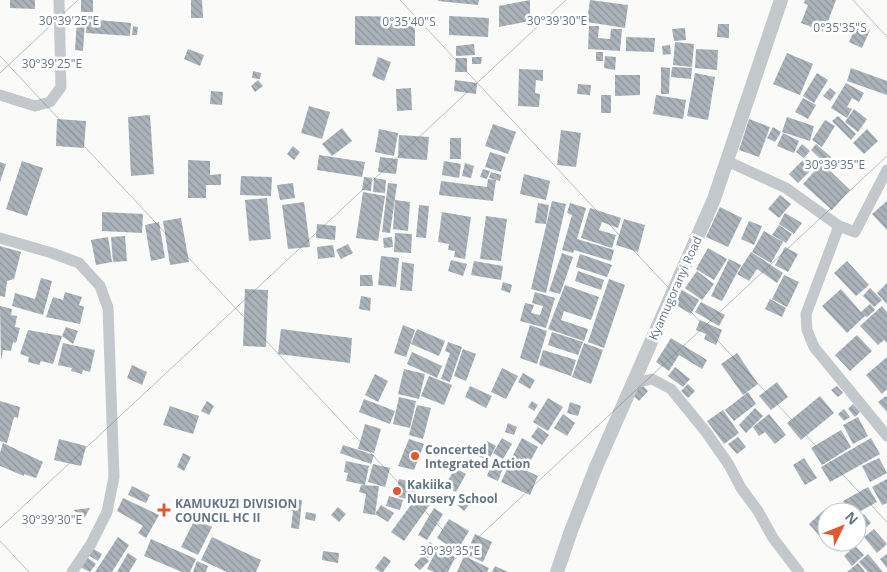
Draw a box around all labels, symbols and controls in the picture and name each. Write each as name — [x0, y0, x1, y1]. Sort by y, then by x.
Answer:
text: 30°39'25"E — [39, 12, 99, 29]
text: 30°39'30"E — [527, 12, 587, 29]
text: 0°35'40"S — [382, 13, 436, 30]
text: 0°35'35"S — [813, 19, 867, 36]
text: 30°39'25"E — [22, 55, 82, 72]
text: 30°39'35"E — [805, 156, 865, 173]
street label: Kyamugoranyi Road — [644, 233, 706, 343]
place label: Concerted Integrated Action — [425, 441, 530, 472]
marker: Concerted Integrated Action — [409, 450, 421, 462]
place label: Kakiika Nursery School — [407, 476, 498, 507]
marker: Kakiika Nursery School — [391, 485, 403, 497]
place label: KAMUKUZI DIVISION COUNCIL HC II — [175, 495, 297, 526]
north arrow — [817, 502, 867, 552]
marker: KAMUKUZI DIVISION COUNCIL HC II — [157, 503, 171, 517]
text: N — [841, 507, 863, 528]
text: 30°39'30"E — [22, 511, 82, 528]
text: 30°39'35"E — [420, 542, 480, 559]

